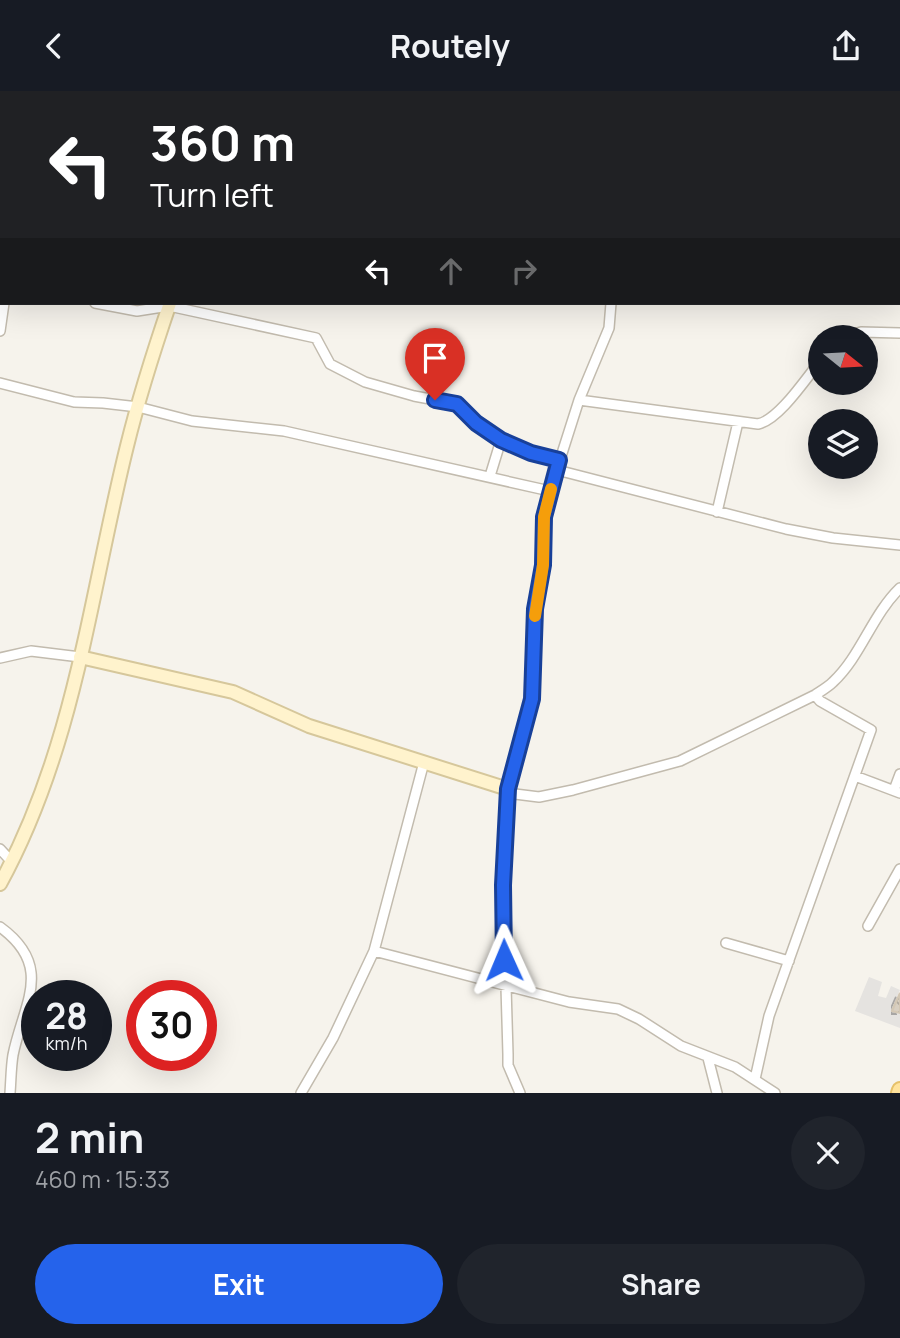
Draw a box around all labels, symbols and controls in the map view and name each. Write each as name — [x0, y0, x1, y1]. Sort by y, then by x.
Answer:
text: Routely — [390, 24, 510, 68]
icon: back — [35, 27, 73, 65]
icon: share — [827, 27, 865, 65]
text: 360 m — [150, 109, 295, 176]
icon: left — [35, 119, 126, 210]
text: Turn left — [150, 173, 274, 217]
icon: left — [359, 252, 397, 290]
icon: ahead — [432, 252, 470, 290]
icon: right — [505, 252, 543, 290]
north arrow — [808, 325, 878, 395]
map controls — [808, 325, 878, 479]
pin — [405, 328, 465, 400]
icon: arrive — [416, 339, 454, 377]
button: layers — [808, 409, 878, 479]
position arrow — [467, 923, 541, 997]
speed limit sign: 30 — [126, 980, 217, 1071]
text: 28 — [45, 992, 88, 1040]
text: km/h — [46, 1031, 87, 1055]
text: 2 min — [35, 1108, 144, 1166]
button: close — [791, 1116, 865, 1190]
text: 460 m · 15:33 — [35, 1163, 170, 1195]
button: Exit — [35, 1244, 443, 1324]
button: Share — [457, 1244, 865, 1324]

